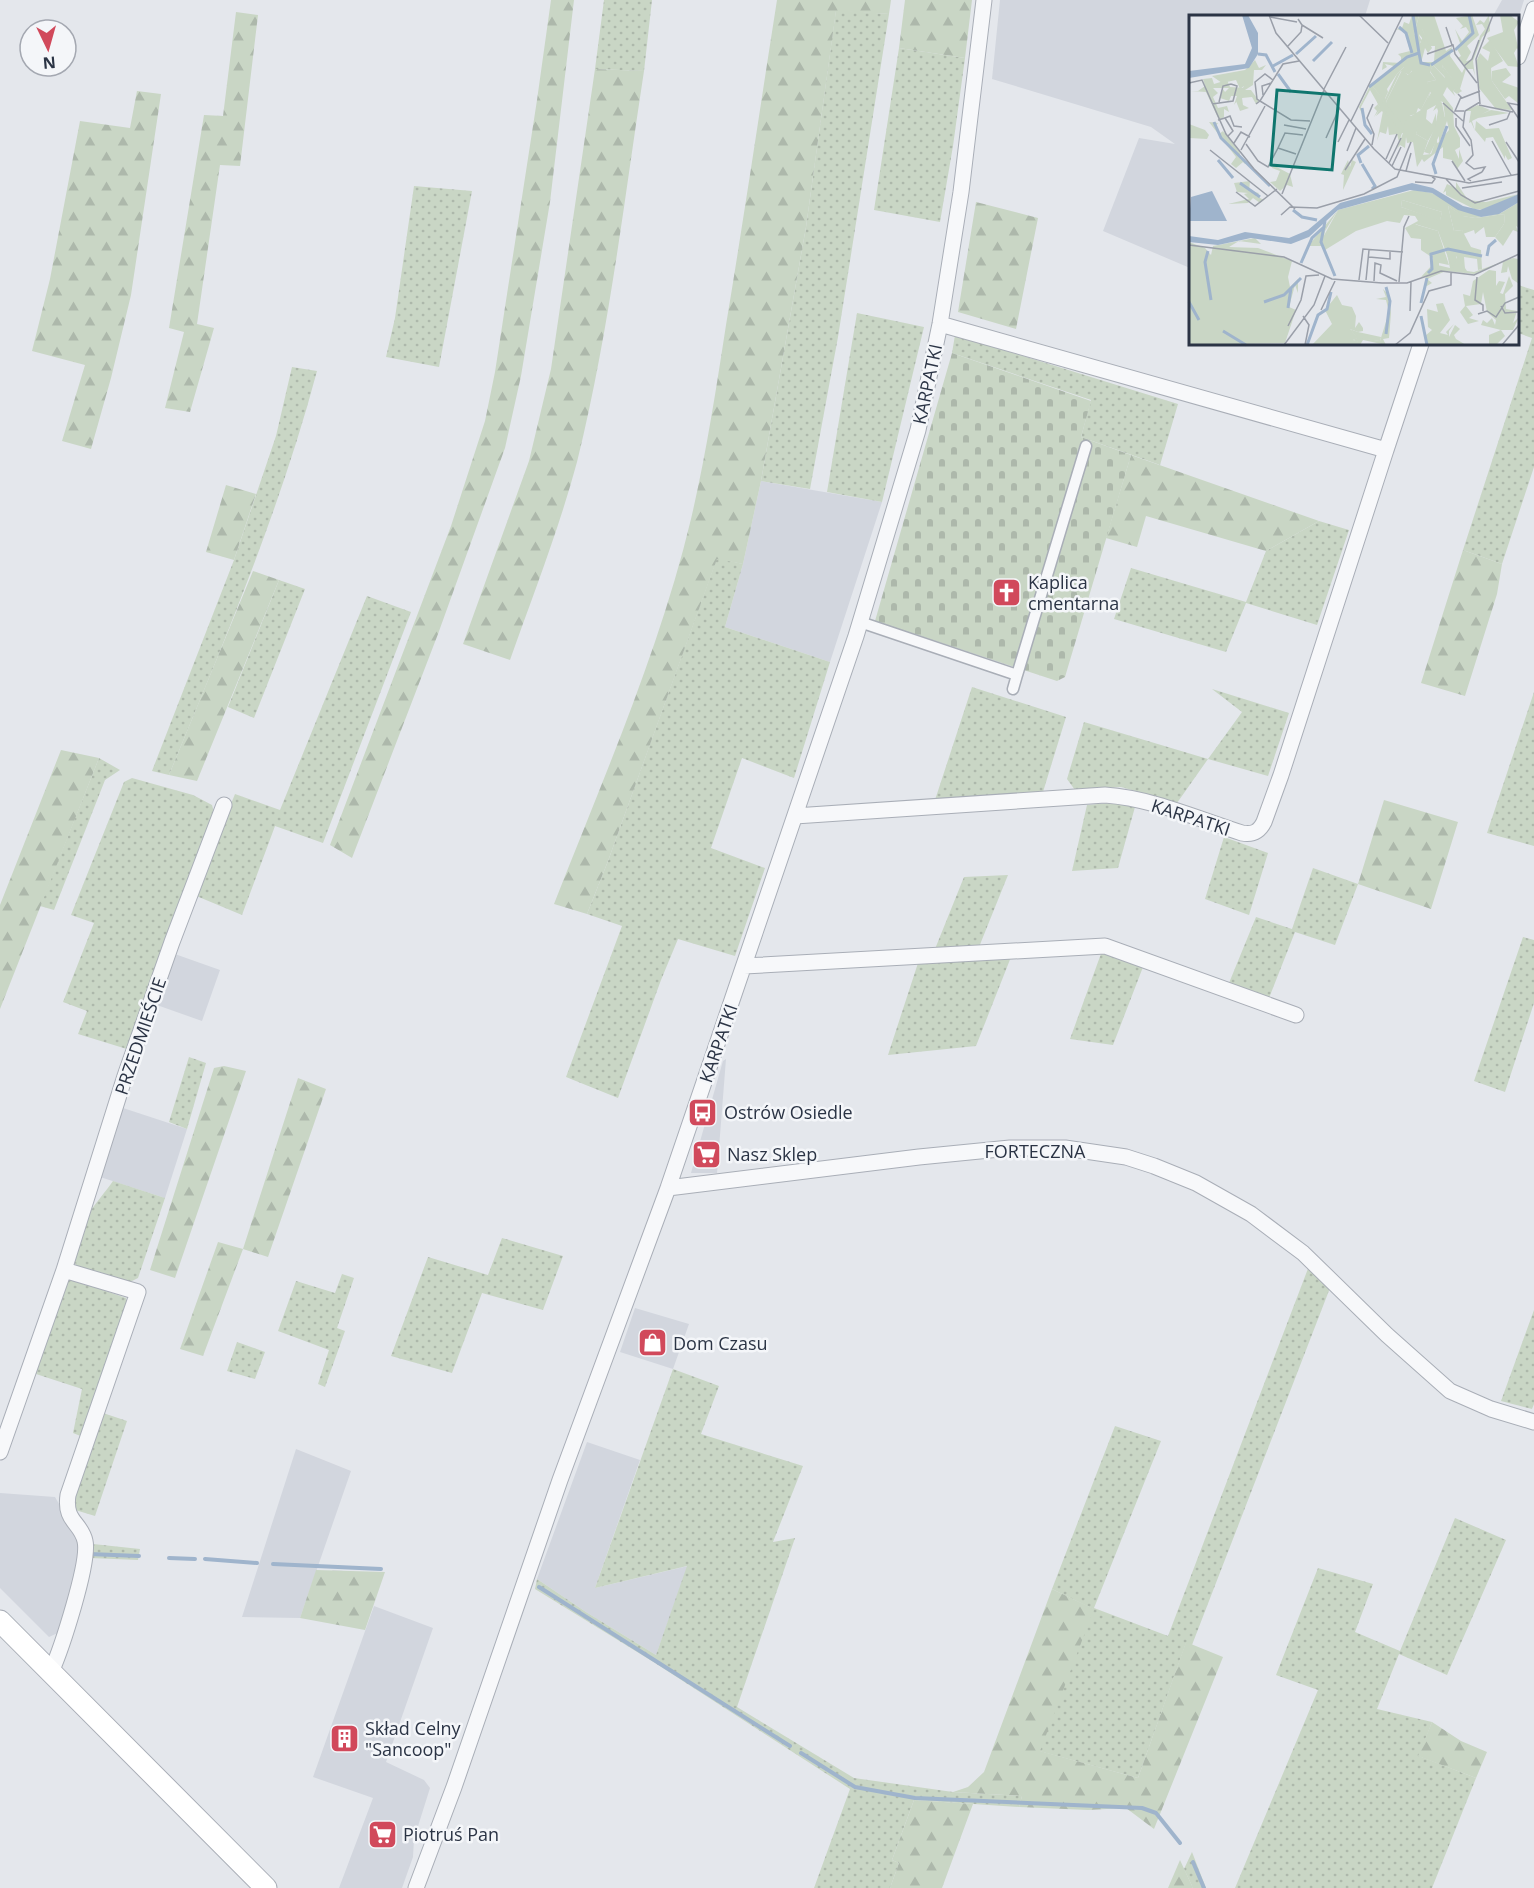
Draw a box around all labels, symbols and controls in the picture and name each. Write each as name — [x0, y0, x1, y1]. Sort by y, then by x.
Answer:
inset map — [1189, 15, 1519, 345]
north arrow — [18, 18, 78, 78]
text: N — [42, 51, 57, 74]
street label: KARPATKI — [907, 342, 947, 426]
place label: Kaplica cmentarna — [1028, 570, 1119, 615]
church icon: Kaplica cmentarna — [991, 576, 1023, 608]
street label: KARPATKI — [1148, 793, 1234, 841]
street label: PRZEDMIEŚCIE — [109, 974, 171, 1098]
street label: KARPATKI — [693, 1000, 743, 1086]
bus stop icon: Ostrów Osiedle — [687, 1096, 719, 1128]
place label: Ostrów Osiedle — [724, 1100, 853, 1124]
supermarket icon: Nasz Sklep — [690, 1138, 722, 1170]
street label: FORTECZNA — [985, 1139, 1086, 1163]
place label: Nasz Sklep — [727, 1142, 817, 1166]
shop icon: Dom Czasu — [636, 1327, 668, 1359]
place label: Dom Czasu — [673, 1331, 768, 1355]
place label: Skład Celny "Sancoop" — [365, 1716, 462, 1761]
building icon: Skład Celny "Sancoop" — [328, 1722, 360, 1754]
supermarket icon: Piotruś Pan — [366, 1818, 398, 1850]
place label: Piotruś Pan — [403, 1822, 499, 1846]

